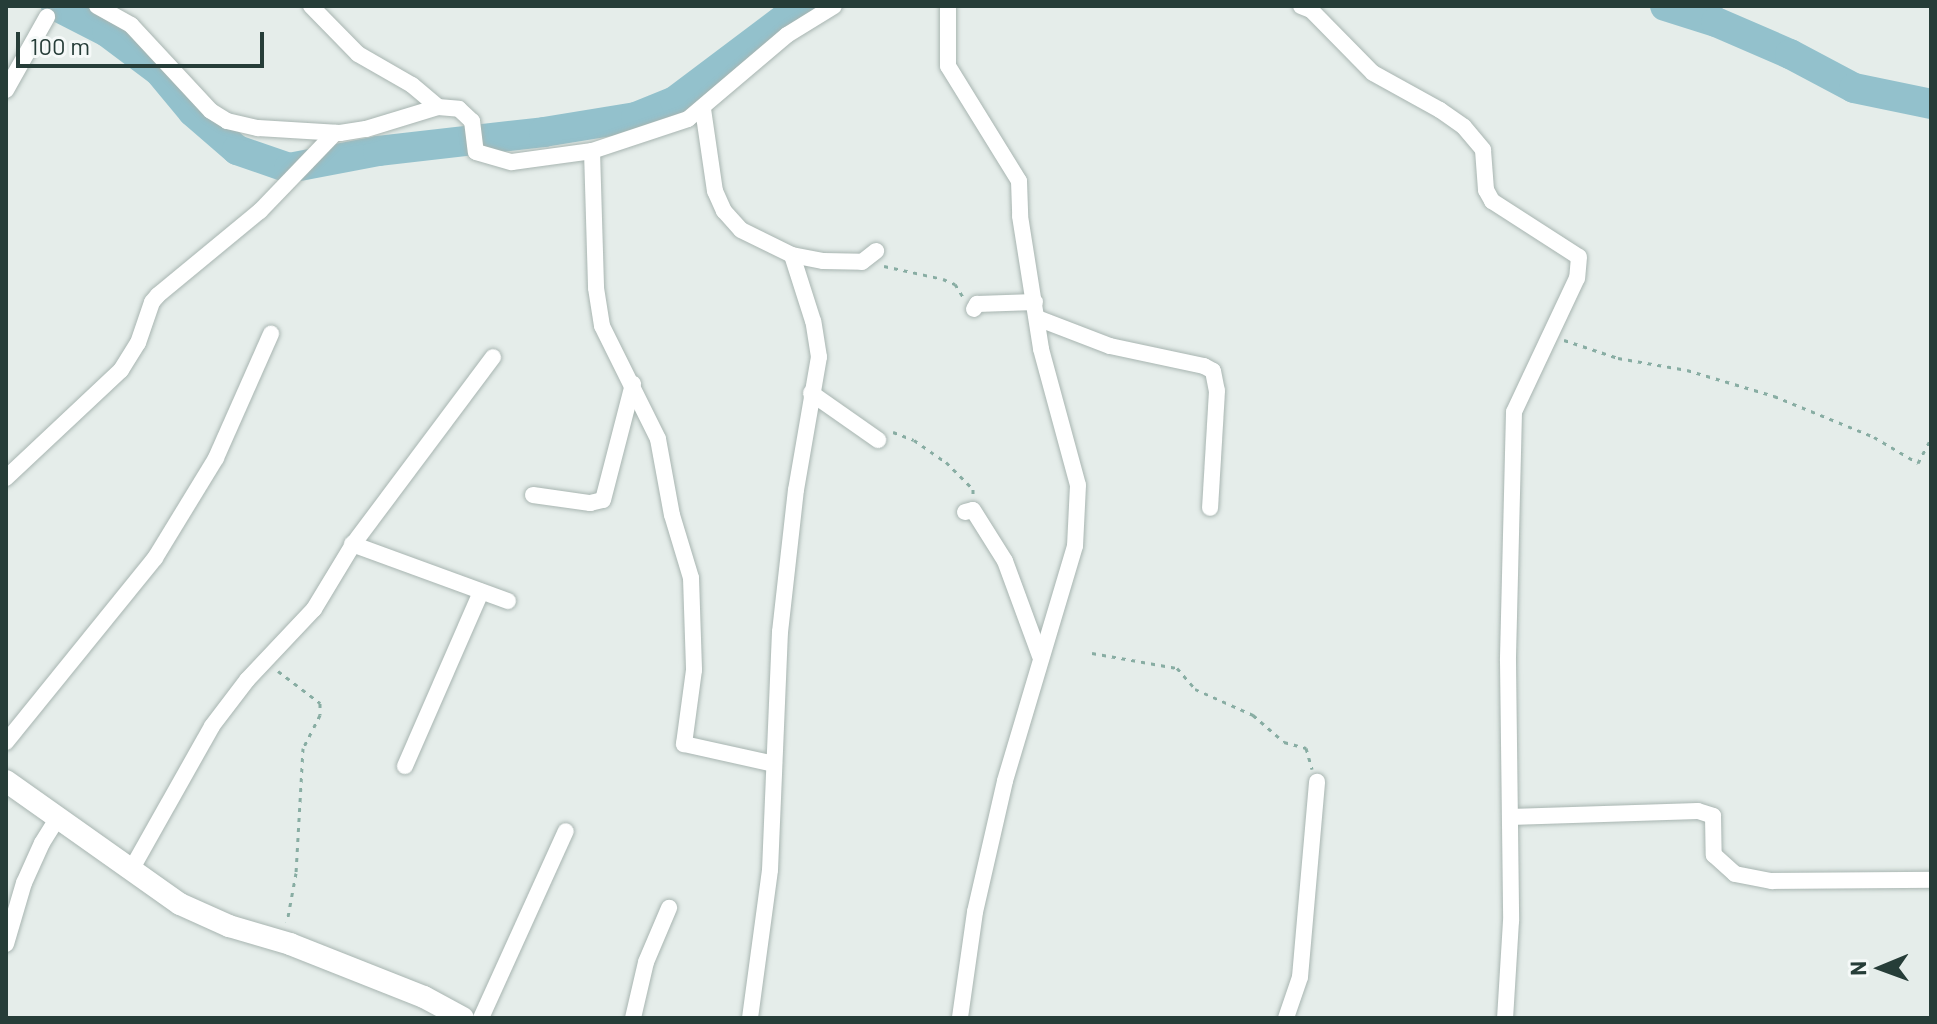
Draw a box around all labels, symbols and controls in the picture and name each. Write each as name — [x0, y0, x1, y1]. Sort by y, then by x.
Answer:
scale bar — [20, 16, 268, 66]
text: 100 m — [30, 31, 90, 60]
north arrow — [1841, 928, 1921, 1008]
text: N — [1844, 961, 1870, 976]

